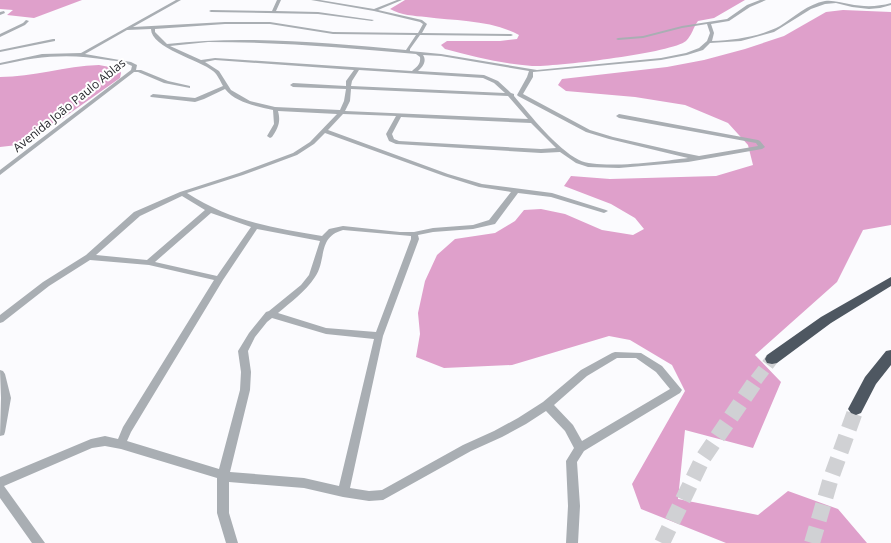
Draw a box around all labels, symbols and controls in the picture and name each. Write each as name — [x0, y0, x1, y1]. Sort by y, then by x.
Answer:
street label: Avenida João Paulo Ablas — [9, 54, 129, 156]

